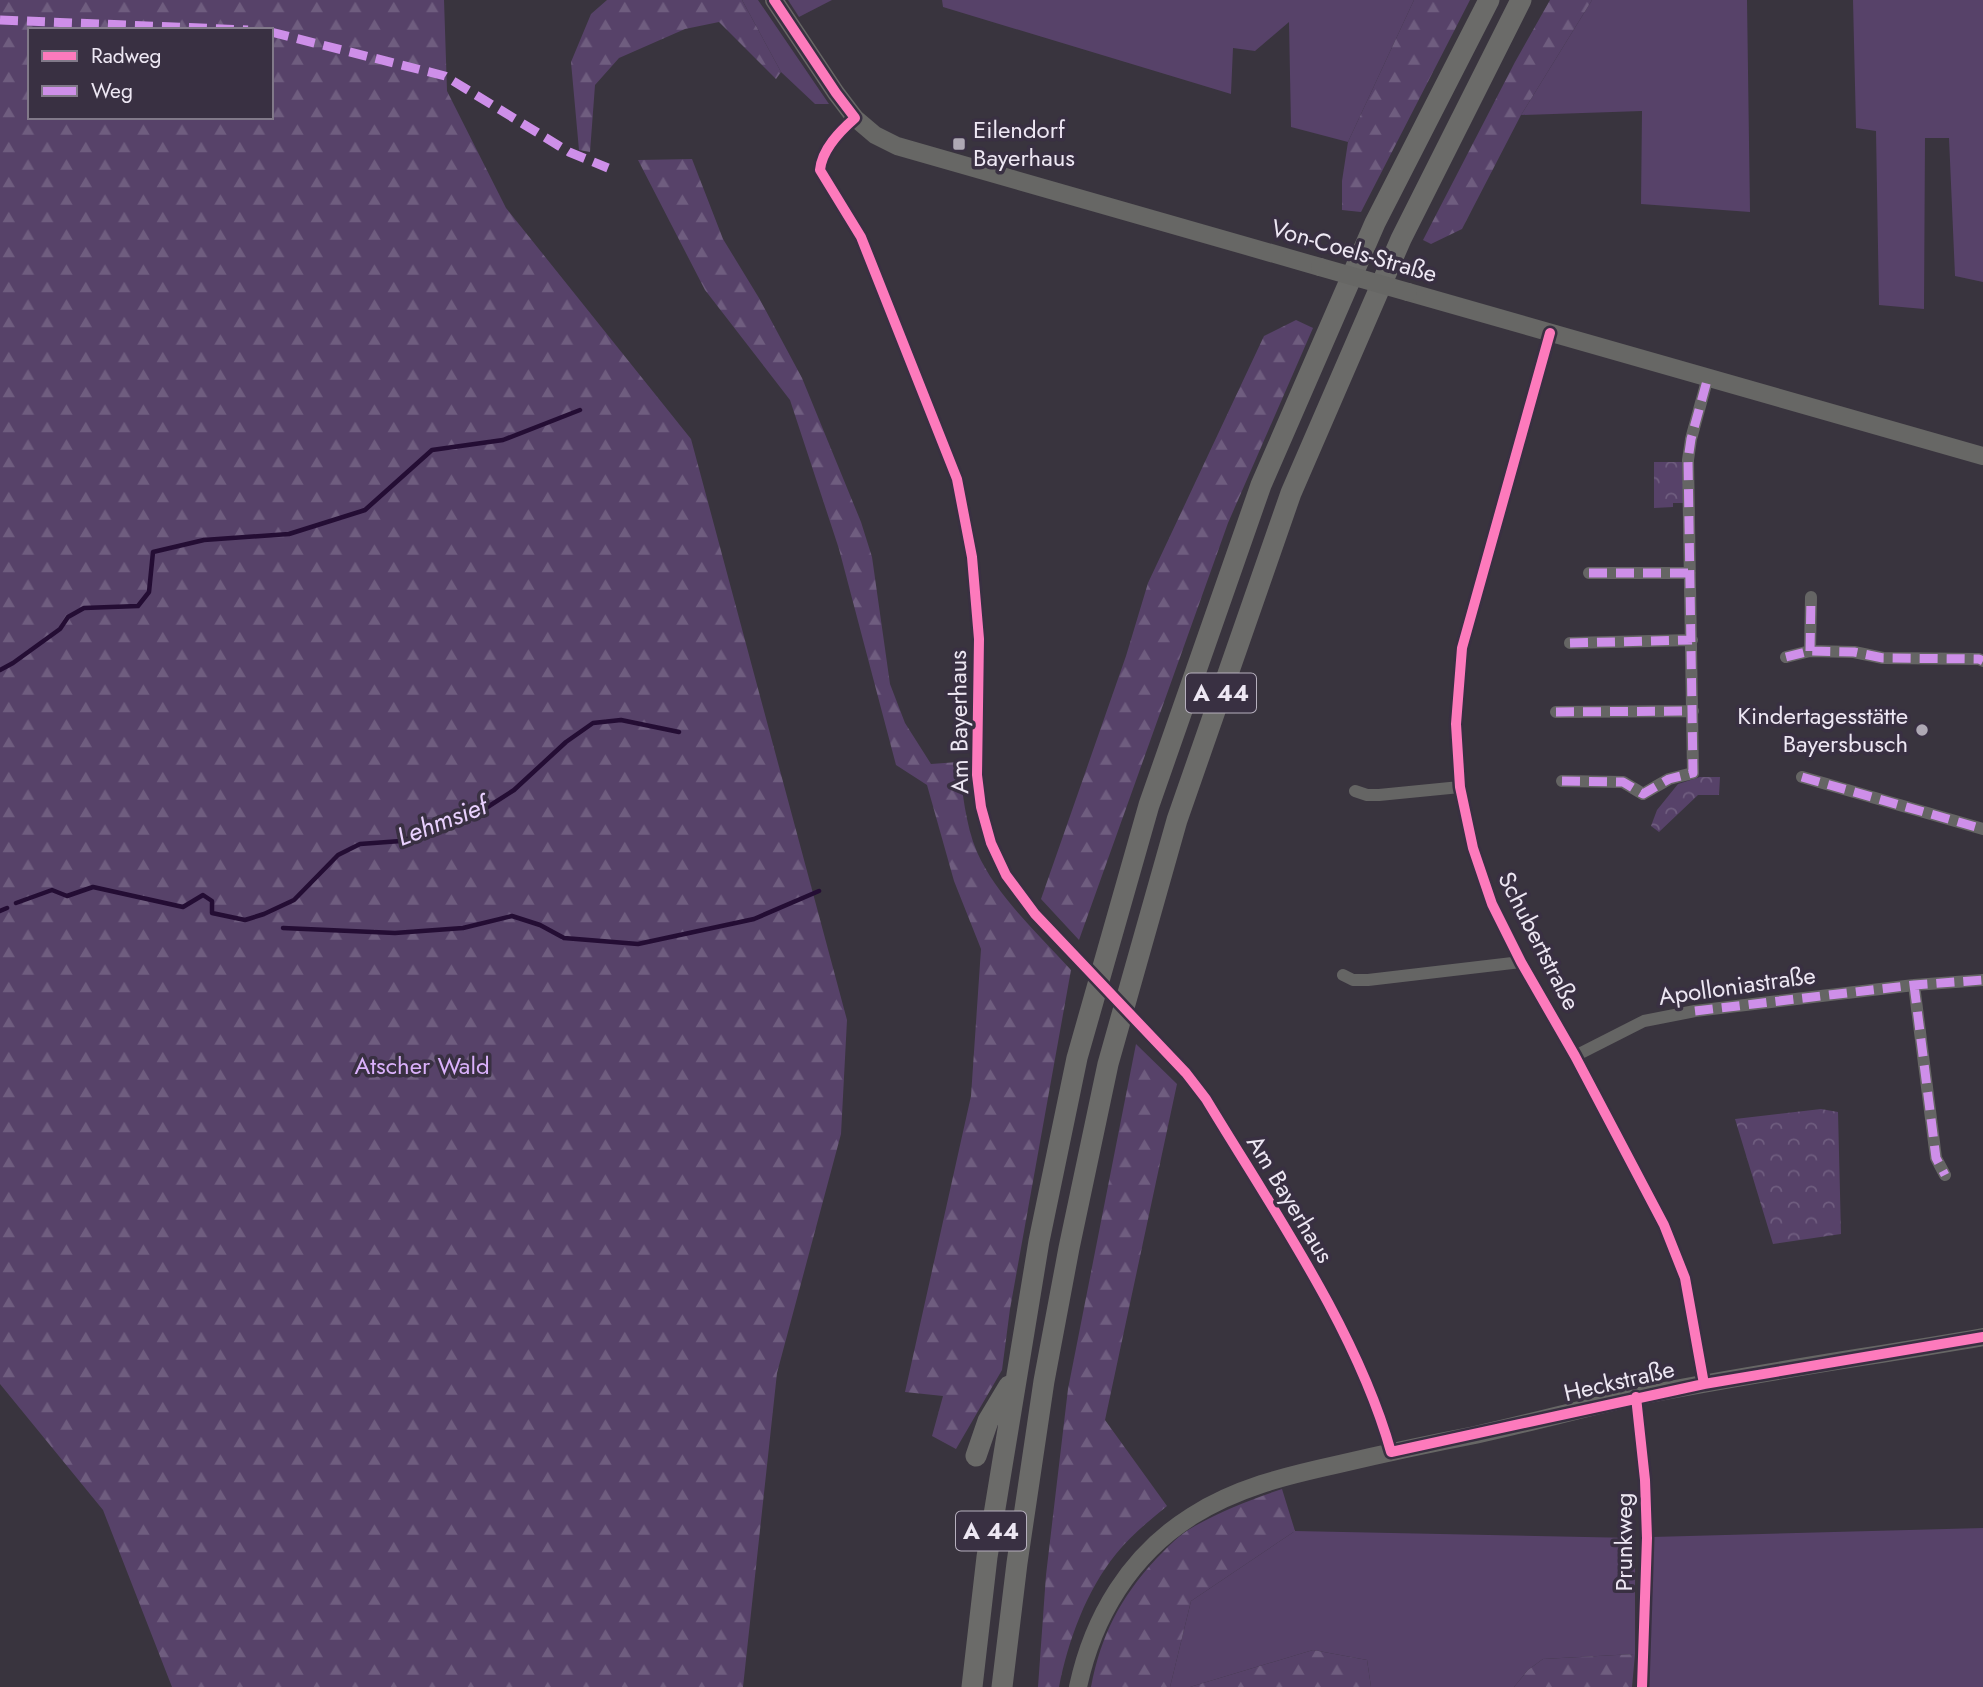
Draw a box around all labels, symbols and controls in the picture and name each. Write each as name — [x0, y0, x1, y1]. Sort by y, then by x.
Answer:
legend — [28, 28, 273, 119]
text: Radweg — [91, 41, 162, 71]
text: Weg — [91, 76, 133, 106]
place label: Eilendorf Bayerhaus — [973, 112, 1075, 175]
marker: Eilendorf Bayerhaus — [951, 136, 967, 152]
street label: Von-Coels-Straße — [1267, 210, 1441, 291]
street label: Am Bayerhaus — [940, 650, 977, 794]
road number: A 44 — [1186, 674, 1256, 712]
place label: Kindertagesstätte Bayersbusch — [1737, 698, 1908, 761]
marker: Kindertagesstätte Bayersbusch — [1914, 722, 1930, 738]
water label: Lehmsief — [391, 785, 496, 856]
street label: Schubertstraße — [1490, 866, 1589, 1016]
street label: Apolloniastraße — [1656, 957, 1818, 1014]
park label: Atscher Wald — [354, 1048, 490, 1083]
street label: Am Bayerhaus — [1238, 1128, 1342, 1269]
street label: Heckstraße — [1560, 1351, 1678, 1410]
street label: Prunkweg — [1606, 1492, 1641, 1592]
road number: A 44 — [956, 1512, 1026, 1550]

